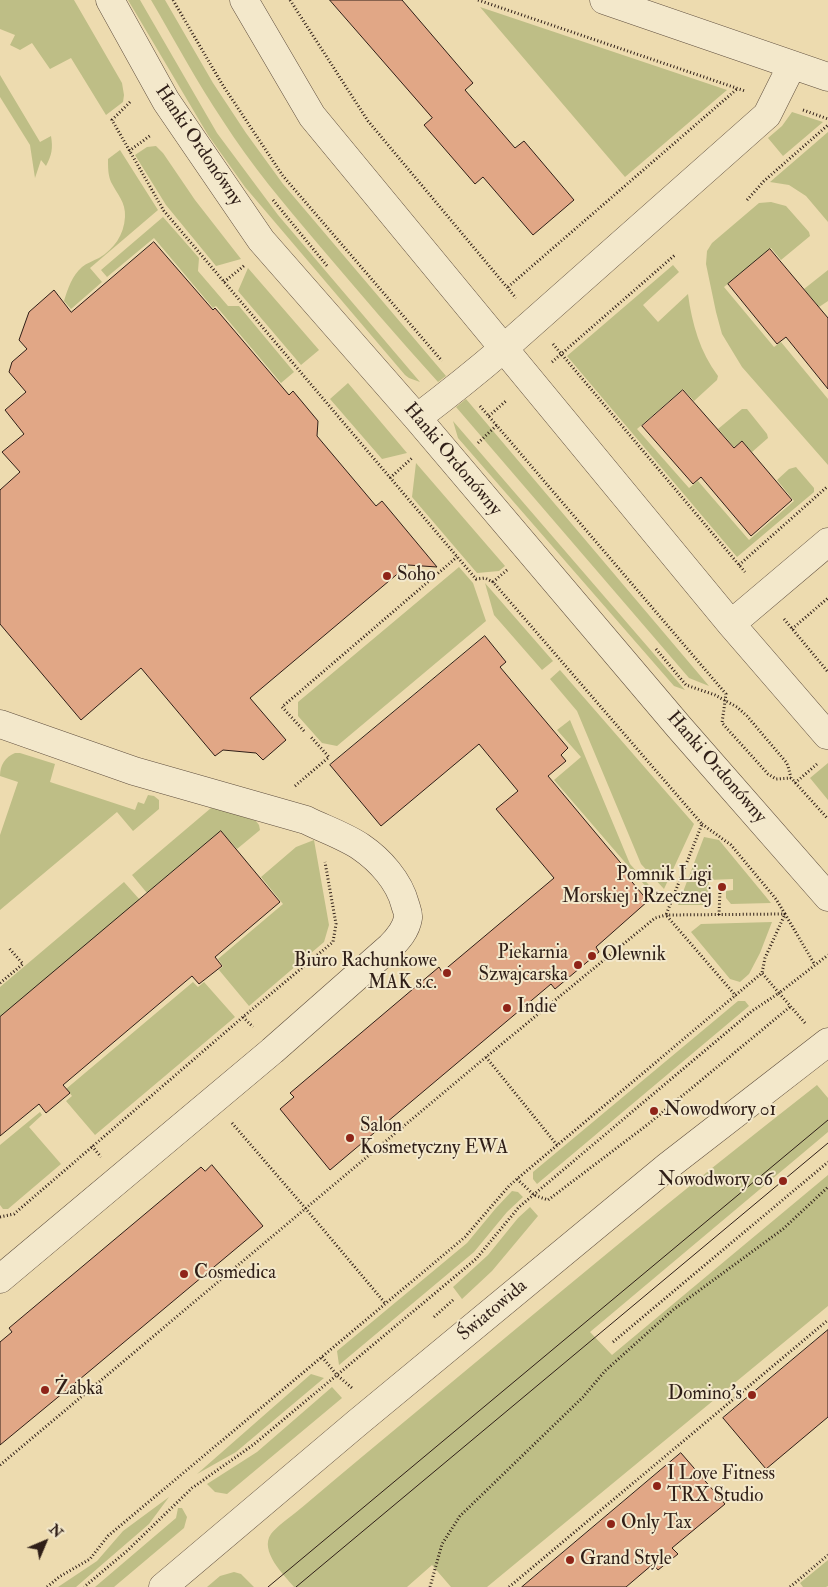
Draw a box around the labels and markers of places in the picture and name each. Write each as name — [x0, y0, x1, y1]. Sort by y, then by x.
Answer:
place label: Soho — [397, 565, 436, 587]
marker: Soho — [381, 570, 393, 582]
place label: Pomnik Ligi Morskiej i Rzecznej — [562, 865, 712, 909]
marker: Pomnik Ligi Morskiej i Rzecznej — [716, 881, 728, 893]
place label: Piekarnia Szwajcarska — [479, 943, 568, 987]
place label: Olewnik — [602, 945, 666, 967]
marker: Olewnik — [586, 950, 598, 962]
place label: Biuro Rachunkowe MAK s.c. — [294, 951, 437, 995]
marker: Piekarnia Szwajcarska — [572, 959, 584, 971]
marker: Biuro Rachunkowe MAK s.c. — [441, 967, 453, 979]
place label: Indie — [517, 997, 557, 1019]
marker: Indie — [501, 1002, 513, 1014]
place label: Nowodwory 01 — [664, 1100, 776, 1122]
marker: Nowodwory 01 — [648, 1105, 660, 1117]
place label: Salon Kosmetyczny EWA — [360, 1116, 508, 1160]
marker: Salon Kosmetyczny EWA — [344, 1132, 356, 1144]
place label: Nowodwory 06 — [658, 1170, 773, 1192]
marker: Nowodwory 06 — [777, 1175, 789, 1187]
place label: Cosmedica — [194, 1263, 276, 1285]
marker: Cosmedica — [178, 1268, 190, 1280]
place label: Żabka — [55, 1379, 103, 1401]
marker: Żabka — [39, 1384, 51, 1396]
place label: Domino's — [668, 1384, 742, 1406]
marker: Domino's — [746, 1389, 758, 1401]
place label: I Love Fitness TRX Studio — [667, 1464, 775, 1508]
marker: I Love Fitness TRX Studio — [651, 1480, 663, 1492]
place label: Only Tax — [621, 1513, 692, 1535]
marker: Only Tax — [605, 1518, 617, 1530]
place label: Grand Style — [580, 1549, 672, 1571]
marker: Grand Style — [564, 1554, 576, 1566]

